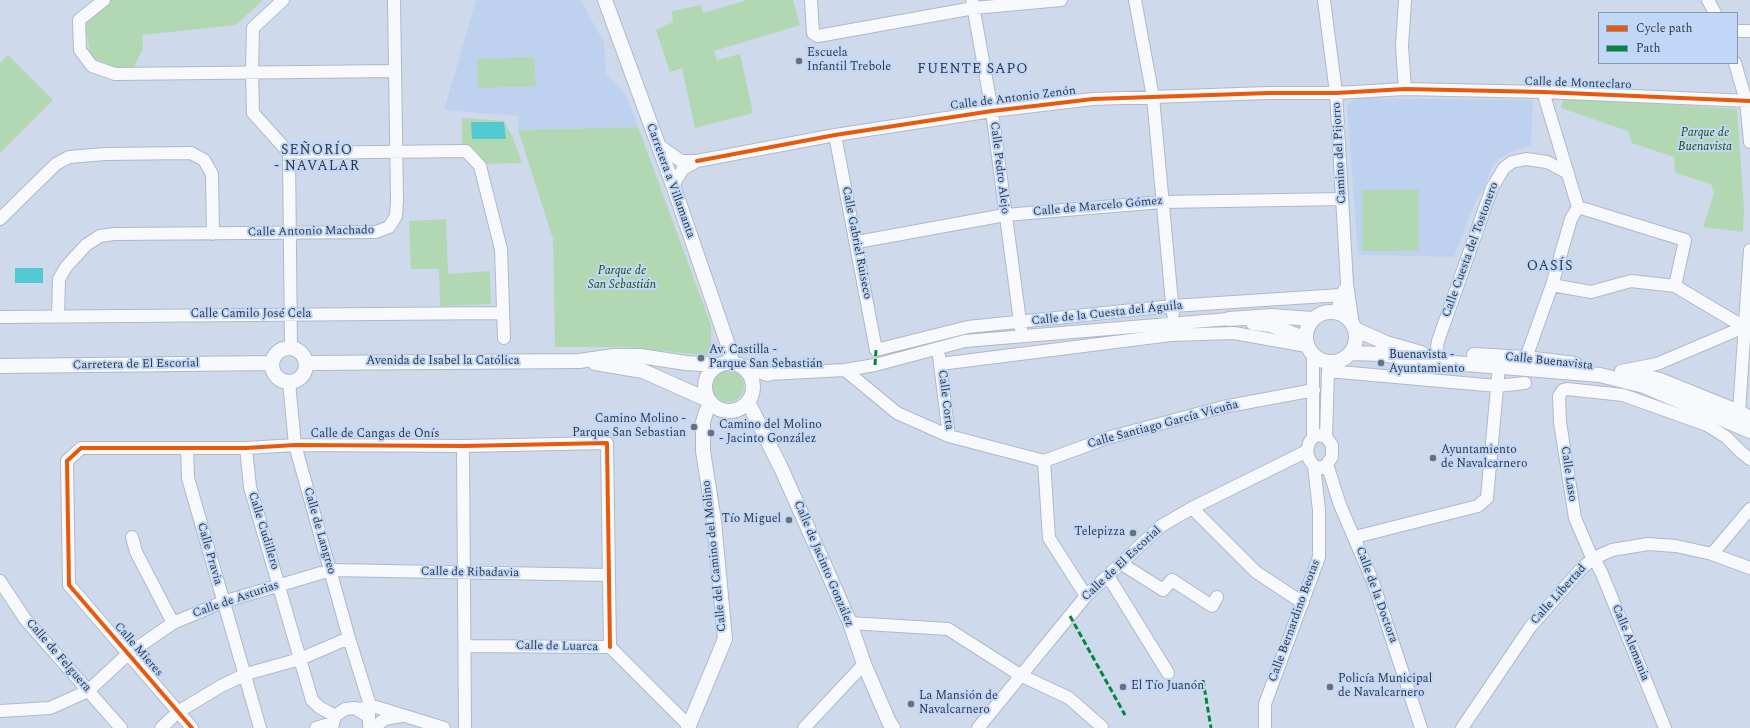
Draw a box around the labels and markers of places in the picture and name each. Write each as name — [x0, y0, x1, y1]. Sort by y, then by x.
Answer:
place label: Escuela Infantil Trebole — [807, 47, 891, 75]
marker: Escuela Infantil Trebole — [794, 56, 804, 66]
place label: Av. Castilla - Parque San Sebastián — [709, 344, 823, 372]
place label: Buenavista - Ayuntamiento — [1389, 349, 1465, 377]
marker: Av. Castilla - Parque San Sebastián — [696, 353, 706, 363]
marker: Buenavista - Ayuntamiento — [1376, 358, 1386, 368]
place label: Camino Molino - Parque San Sebastian — [572, 413, 686, 441]
place label: Camino del Molino - Jacinto González — [719, 419, 822, 447]
marker: Camino Molino - Parque San Sebastian — [689, 422, 699, 432]
marker: Camino del Molino - Jacinto González — [706, 428, 716, 438]
place label: Ayuntamiento de Navalcarnero — [1441, 444, 1527, 472]
marker: Ayuntamiento de Navalcarnero — [1428, 453, 1438, 463]
place label: Tío Miguel — [722, 513, 781, 527]
marker: Tío Miguel — [784, 515, 794, 525]
place label: Telepizza — [1074, 526, 1125, 540]
marker: Telepizza — [1128, 528, 1138, 538]
place label: Policía Municipal de Navalcarnero — [1338, 673, 1432, 701]
place label: El Tío Juanón — [1131, 680, 1204, 694]
marker: El Tío Juanón — [1118, 682, 1128, 692]
marker: Policía Municipal de Navalcarnero — [1325, 682, 1335, 692]
place label: La Mansión de Navalcarnero — [919, 690, 998, 718]
marker: La Mansión de Navalcarnero — [906, 699, 916, 709]

